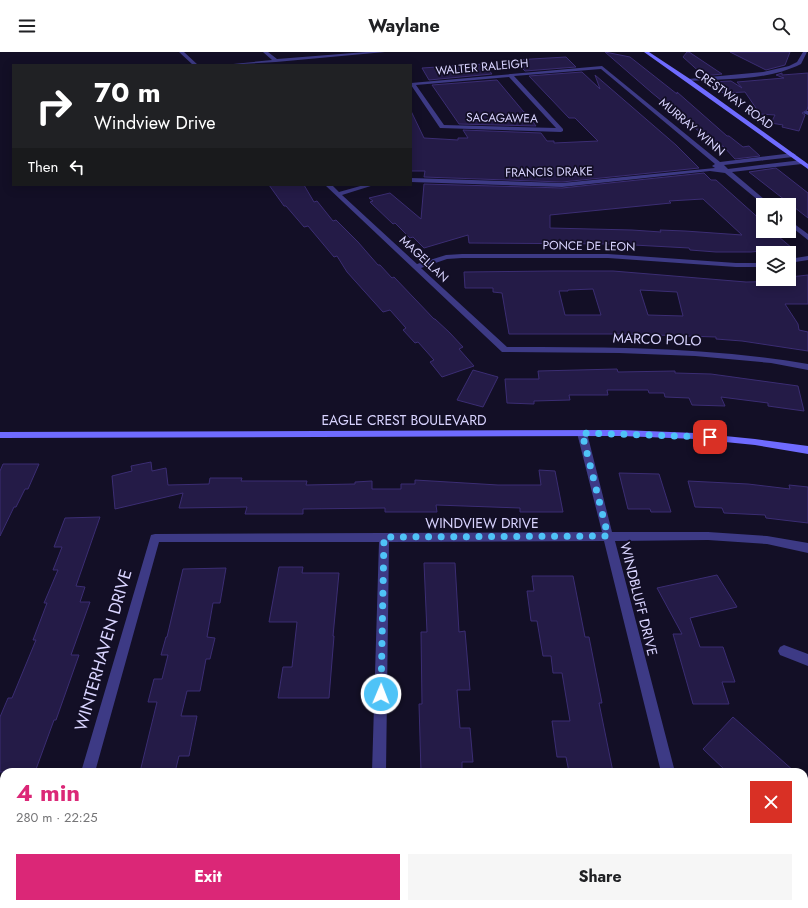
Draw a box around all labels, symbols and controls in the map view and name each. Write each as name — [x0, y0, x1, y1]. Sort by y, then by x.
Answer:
text: Waylane — [368, 13, 440, 39]
icon: menu — [16, 15, 38, 37]
icon: search — [770, 15, 792, 37]
street label: WALTER RALEIGH — [435, 54, 529, 80]
street label: CRESTWAY ROAD — [691, 64, 777, 134]
text: 70 m — [94, 72, 161, 113]
icon: right — [28, 80, 80, 132]
street label: MURRAY WINN — [655, 94, 729, 160]
street label: SACAGAWEA — [466, 108, 538, 128]
text: Windview Drive — [94, 110, 215, 136]
text: Then — [28, 156, 58, 178]
icon: left — [66, 156, 88, 178]
street label: FRANCIS DRAKE — [505, 162, 593, 182]
map controls — [756, 198, 796, 286]
button: sound — [756, 198, 796, 238]
street label: MAGELLAN — [395, 231, 453, 287]
street label: PONCE DE LEON — [542, 236, 636, 256]
button: layers — [756, 246, 796, 286]
street label: MARCO POLO — [612, 327, 702, 351]
street label: EAGLE CREST BOULEVARD — [321, 410, 487, 430]
pin — [693, 420, 727, 454]
icon: arrive — [699, 426, 721, 448]
street label: WINDVIEW DRIVE — [425, 513, 539, 533]
street label: WINDBLUFF DRIVE — [615, 540, 663, 658]
street label: WINTERHAVEN DRIVE — [68, 566, 138, 734]
position arrow — [360, 673, 402, 715]
text: 4 min — [16, 775, 80, 810]
button: close — [750, 781, 792, 823]
text: 280 m · 22:25 — [16, 808, 97, 827]
button: Exit — [16, 854, 400, 900]
button: Share — [408, 854, 792, 900]

